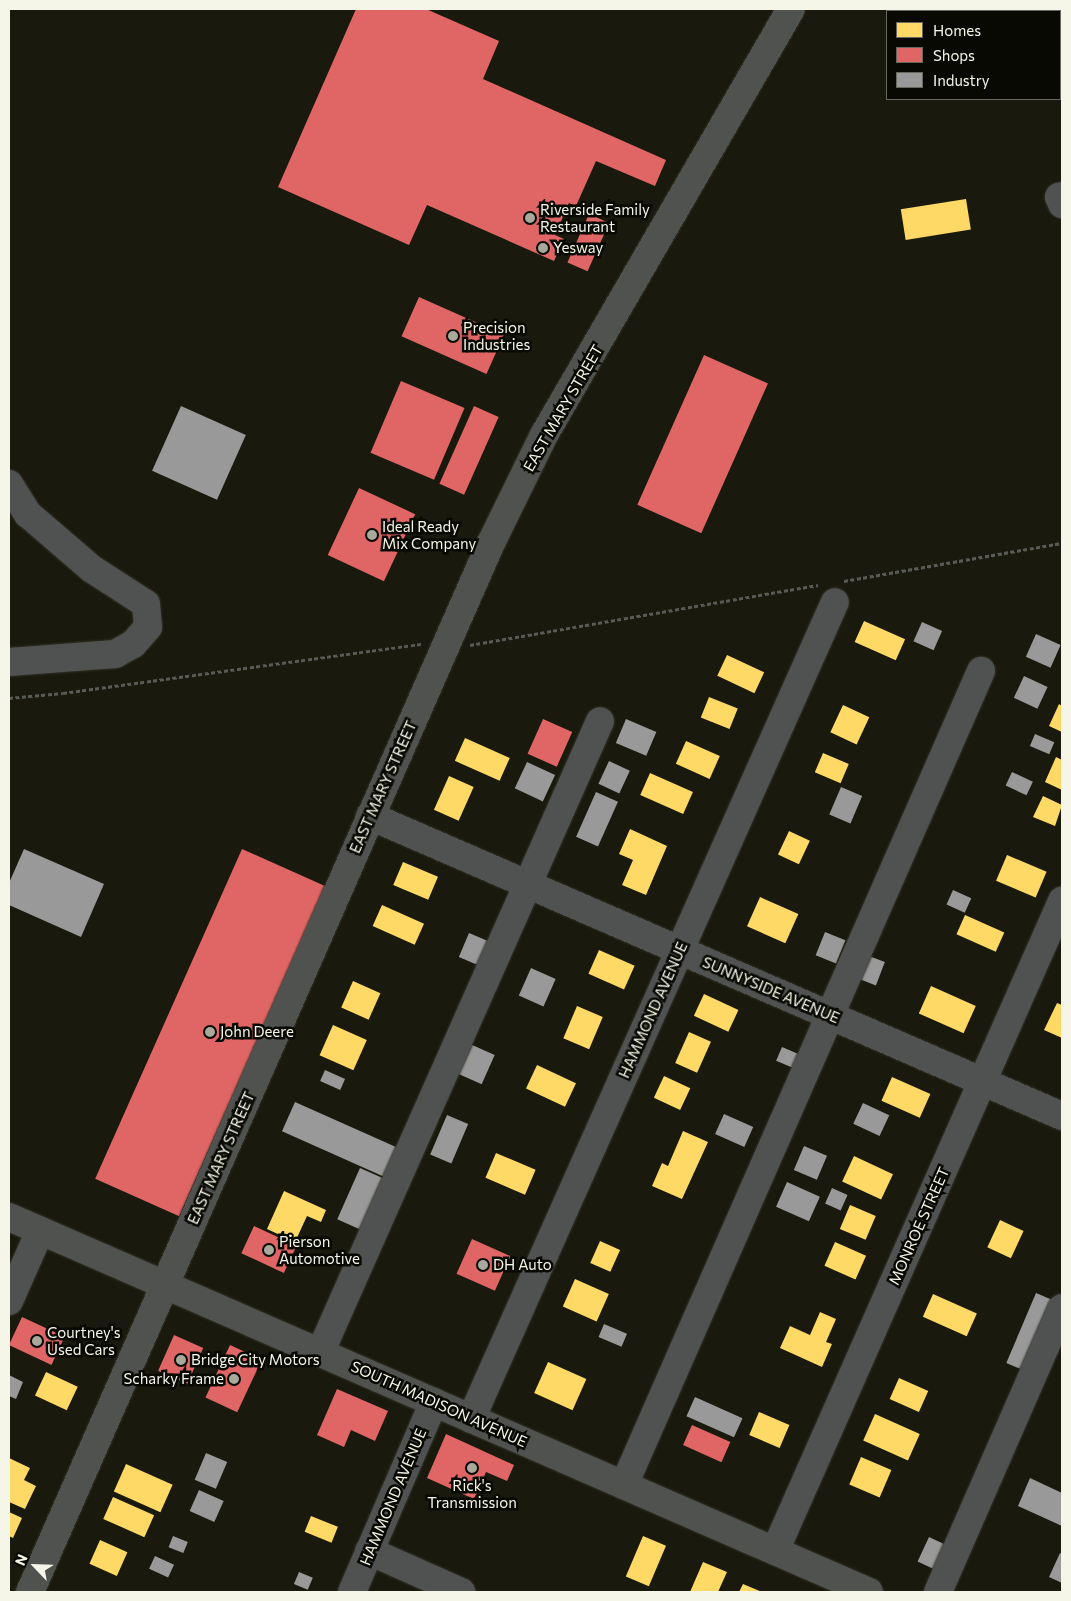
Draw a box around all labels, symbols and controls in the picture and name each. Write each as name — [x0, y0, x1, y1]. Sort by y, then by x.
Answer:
legend — [886, 10, 1061, 100]
text: Homes — [933, 21, 981, 39]
text: Shops — [933, 46, 975, 64]
text: Industry — [933, 71, 990, 89]
place label: Riverside Family Restaurant — [540, 200, 650, 235]
marker: Riverside Family Restaurant — [524, 212, 536, 224]
place label: Yesway — [553, 239, 603, 257]
marker: Yesway — [537, 242, 549, 254]
place label: Precision Industries — [463, 318, 530, 353]
marker: Precision Industries — [447, 330, 459, 342]
street label: EAST MARY STREET — [519, 342, 607, 474]
place label: Ideal Ready Mix Company — [382, 517, 476, 552]
marker: Ideal Ready Mix Company — [366, 529, 378, 541]
street label: EAST MARY STREET — [346, 718, 420, 856]
street label: HAMMOND AVENUE — [615, 939, 691, 1081]
street label: SUNNYSIDE AVENUE — [700, 953, 842, 1027]
place label: John Deere — [220, 1023, 294, 1041]
marker: John Deere — [204, 1026, 216, 1038]
street label: EAST MARY STREET — [184, 1089, 258, 1227]
street label: MONROE STREET — [885, 1164, 953, 1288]
place label: Pierson Automotive — [279, 1232, 360, 1267]
marker: Pierson Automotive — [263, 1244, 275, 1256]
place label: DH Auto — [493, 1256, 552, 1274]
marker: DH Auto — [477, 1259, 489, 1271]
place label: Courtney's Used Cars — [47, 1323, 121, 1358]
marker: Courtney's Used Cars — [31, 1335, 43, 1347]
place label: Bridge City Motors — [191, 1351, 320, 1369]
marker: Bridge City Motors — [175, 1354, 187, 1366]
street label: SOUTH MADISON AVENUE — [348, 1357, 530, 1451]
place label: Scharky Frame — [124, 1370, 224, 1388]
marker: Scharky Frame — [228, 1373, 240, 1385]
street label: HAMMOND AVENUE — [356, 1426, 430, 1568]
marker: Rick's Transmission — [466, 1462, 478, 1474]
place label: Rick's Transmission — [427, 1476, 517, 1511]
north arrow — [10, 1541, 60, 1591]
text: N — [11, 1551, 31, 1568]

